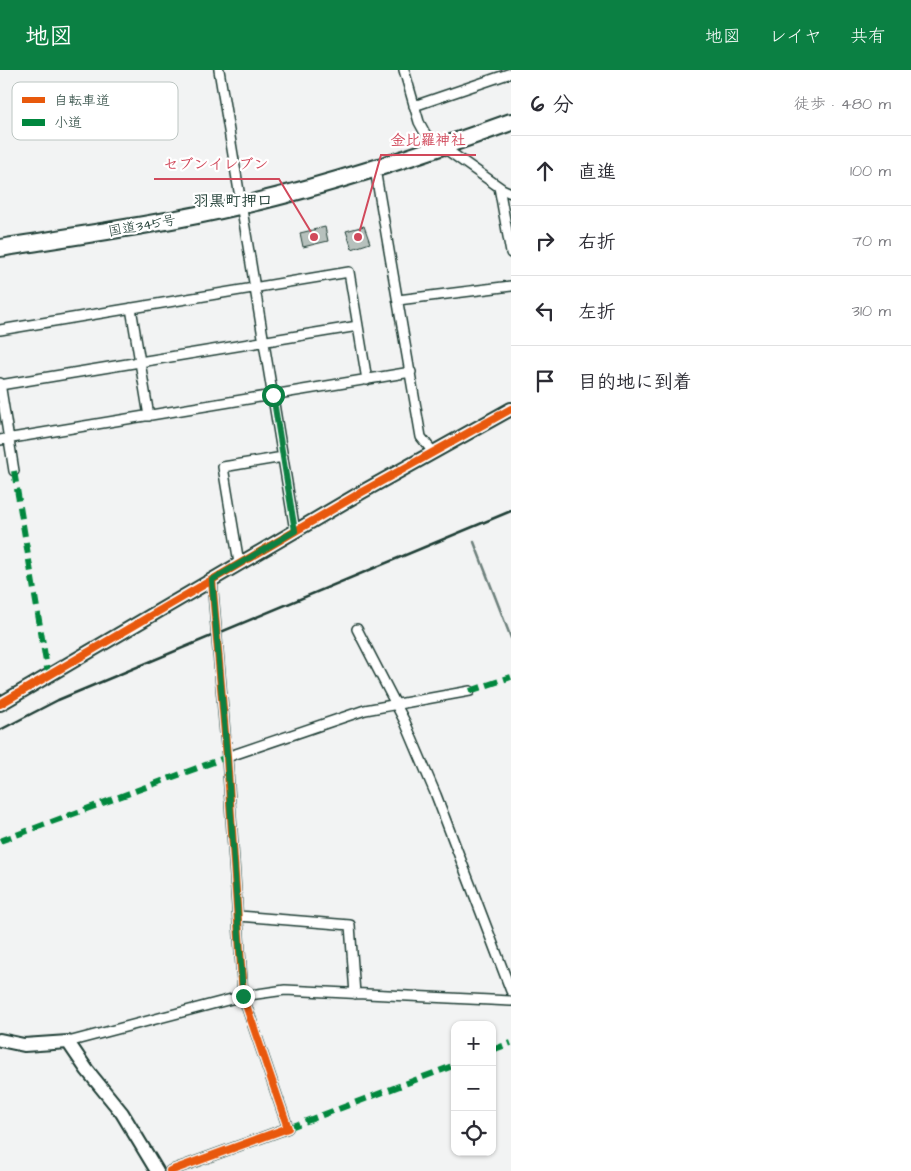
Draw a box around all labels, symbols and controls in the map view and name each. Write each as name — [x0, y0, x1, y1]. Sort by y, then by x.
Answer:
text: 地図 — [25, 20, 73, 54]
text: 地図 — [705, 24, 741, 49]
text: レイヤ — [769, 24, 822, 49]
text: 共有 — [850, 24, 886, 49]
legend — [12, 82, 178, 140]
text: 6 分 — [531, 90, 574, 119]
text: 自転車道 — [54, 91, 110, 111]
text: 徒歩 · 480 m — [794, 93, 891, 115]
text: 小道 — [54, 113, 82, 133]
callout: 金比羅神社 — [381, 125, 476, 155]
text: 金比羅神社 — [390, 130, 466, 151]
callout: セブンイレブン — [154, 149, 279, 179]
text: セブンイレブン — [163, 154, 269, 175]
icon: ahead — [531, 157, 559, 185]
text: 直進 — [578, 159, 616, 186]
text: 100 m — [850, 160, 891, 182]
district label: 羽黒町押口 — [193, 190, 273, 212]
street label: 国道345号 — [107, 210, 178, 242]
icon: right — [531, 227, 559, 255]
text: 右折 — [578, 229, 616, 256]
text: 70 m — [852, 230, 891, 252]
icon: left — [531, 297, 559, 325]
text: 左折 — [578, 299, 616, 326]
text: 310 m — [852, 300, 891, 322]
icon: arrive — [531, 367, 559, 395]
text: 目的地に到着 — [578, 369, 692, 396]
route start — [262, 384, 285, 407]
route end — [232, 985, 255, 1008]
map controls — [451, 1021, 496, 1156]
button: + — [451, 1021, 496, 1066]
button: − — [451, 1066, 496, 1111]
button: locate — [451, 1111, 496, 1156]

